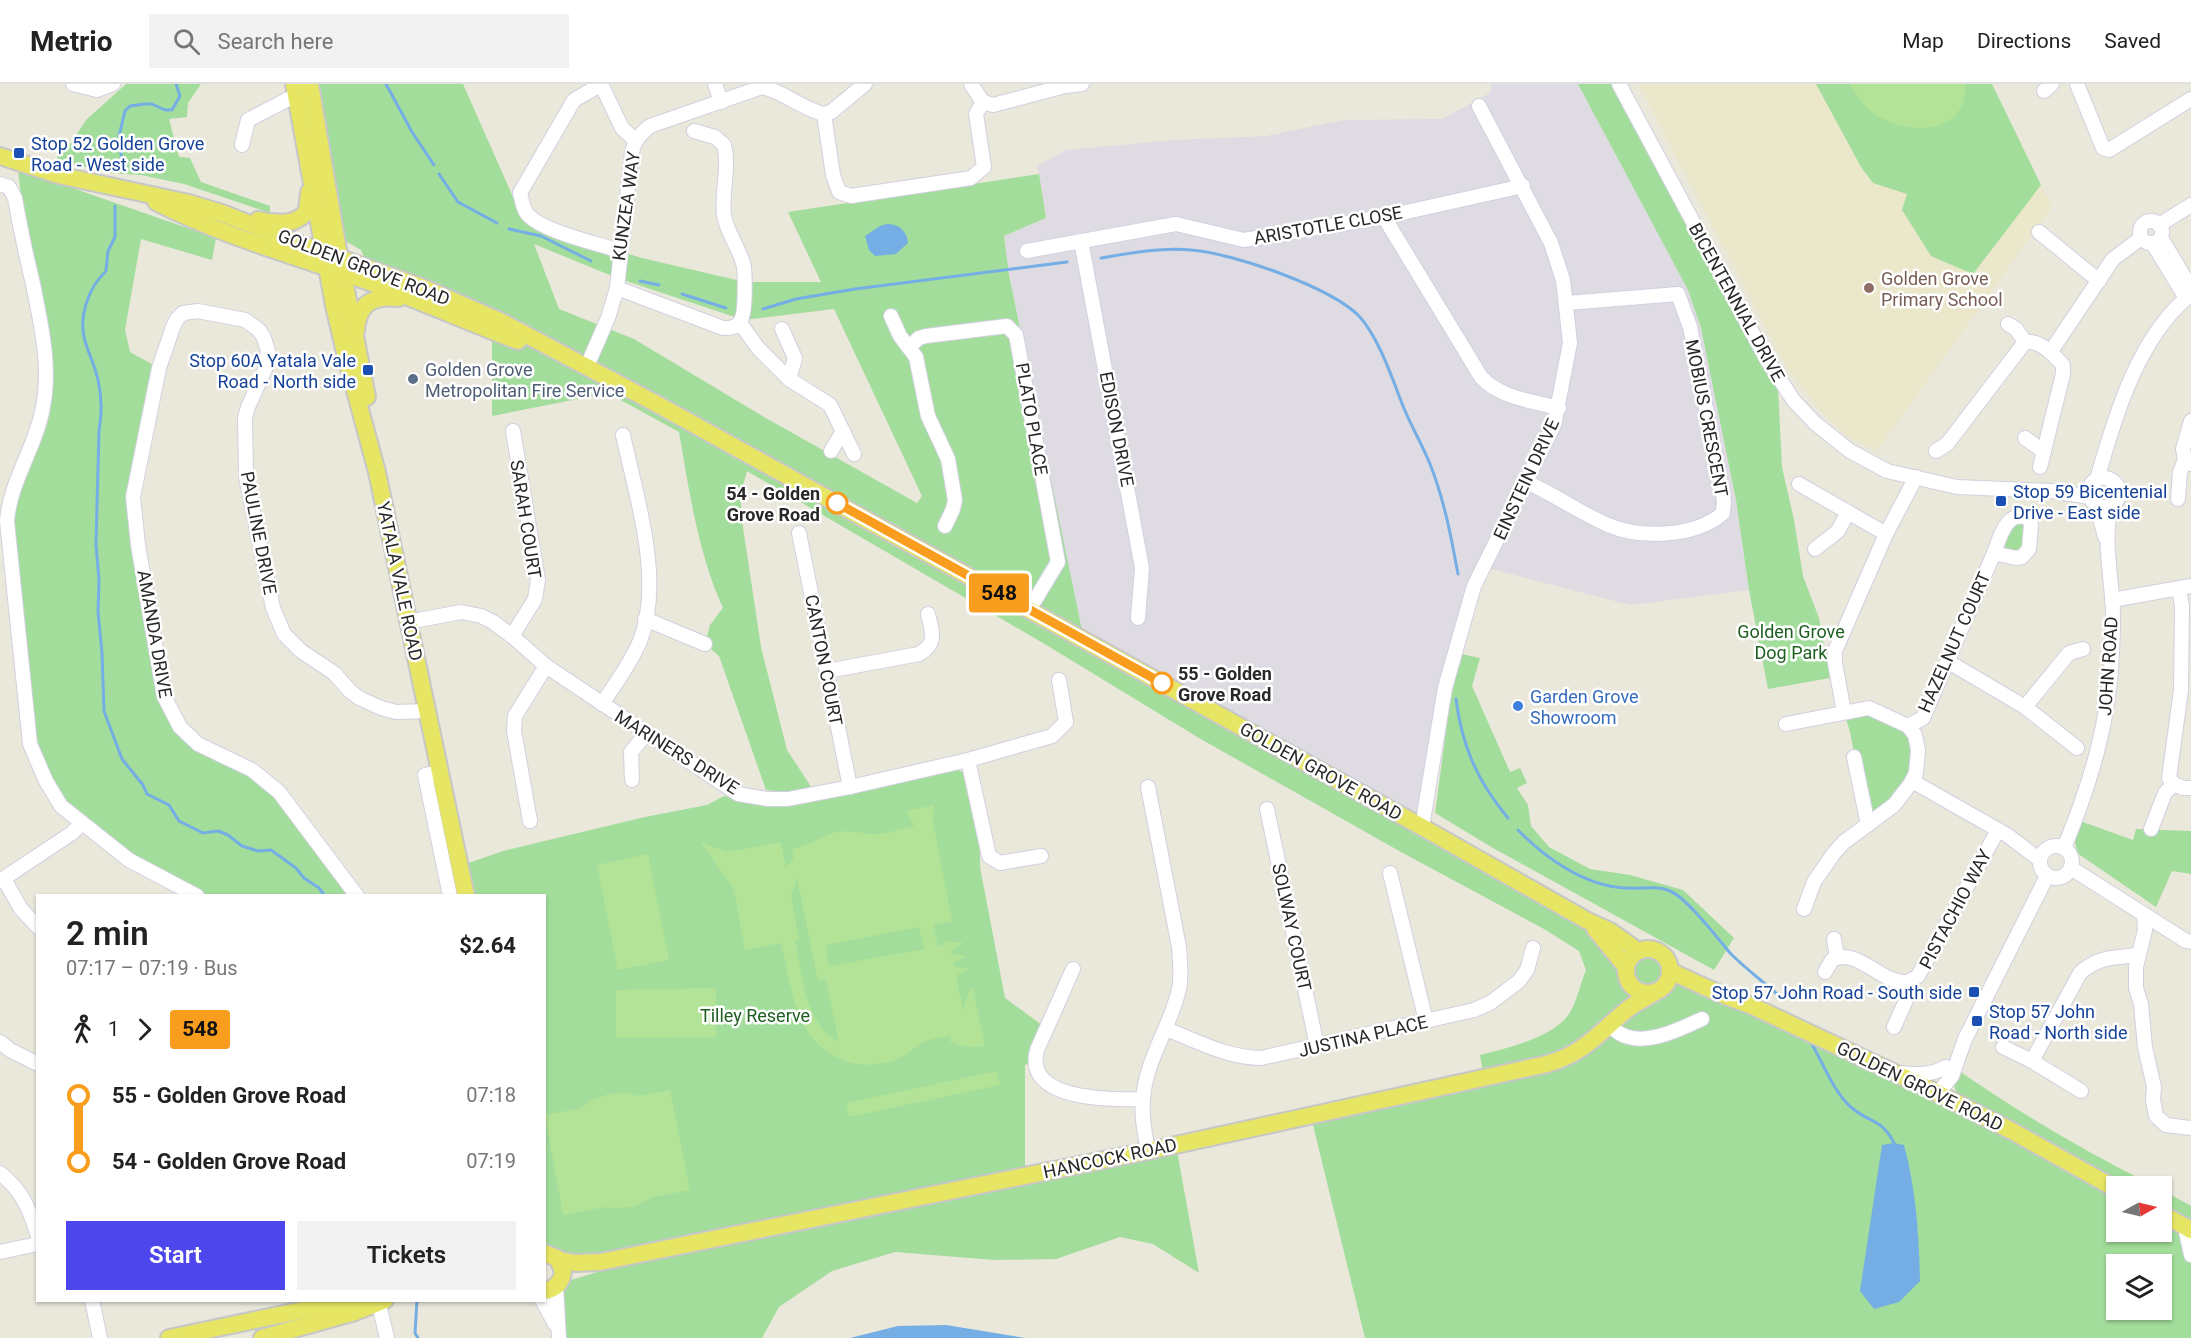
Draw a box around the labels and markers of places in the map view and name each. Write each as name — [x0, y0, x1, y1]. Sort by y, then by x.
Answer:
place label: Stop 52 Golden Grove Road - West side — [31, 133, 204, 175]
marker: Stop 52 Golden Grove Road - West side — [12, 146, 26, 160]
place label: Golden Grove Primary School — [1881, 268, 2003, 310]
marker: Golden Grove Primary School — [1862, 281, 1876, 295]
place label: Stop 60A Yatala Vale Road - North side — [189, 350, 356, 392]
place label: Golden Grove Metropolitan Fire Service — [425, 359, 624, 401]
marker: Stop 60A Yatala Vale Road - North side — [361, 363, 375, 377]
marker: Golden Grove Metropolitan Fire Service — [406, 372, 420, 386]
place label: Stop 59 Bicentenial Drive - East side — [2013, 481, 2167, 523]
place label: 54 - Golden Grove Road — [726, 483, 820, 525]
marker: 54 - Golden Grove Road — [826, 492, 848, 514]
marker: Stop 59 Bicentenial Drive - East side — [1994, 494, 2008, 508]
place label: 55 - Golden Grove Road — [1178, 663, 1272, 705]
marker: 55 - Golden Grove Road — [1151, 672, 1173, 694]
place label: Garden Grove Showroom — [1530, 686, 1639, 728]
marker: Garden Grove Showroom — [1511, 699, 1525, 713]
place label: Stop 57 John Road - South side — [1712, 982, 1962, 1003]
marker: Stop 57 John Road - South side — [1967, 985, 1981, 999]
place label: Stop 57 John Road - North side — [1989, 1001, 2127, 1043]
marker: Stop 57 John Road - North side — [1970, 1014, 1984, 1028]

